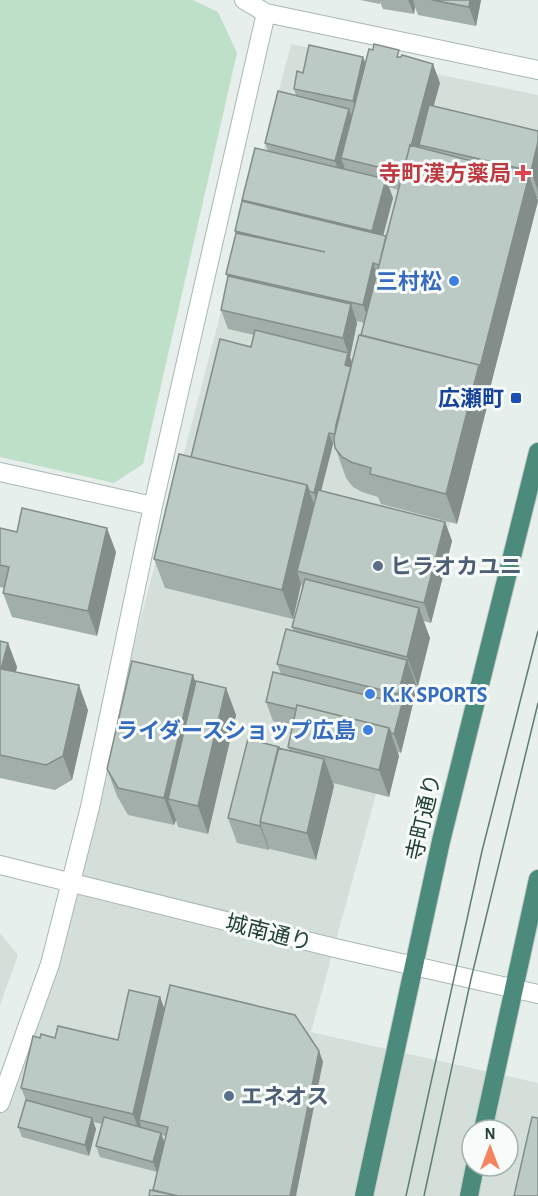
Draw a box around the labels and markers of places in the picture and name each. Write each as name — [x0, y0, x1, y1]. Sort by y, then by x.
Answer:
place label: 寺町漢方薬局 — [379, 162, 511, 185]
marker: 寺町漢方薬局 — [516, 166, 530, 180]
place label: 三村松 — [376, 270, 442, 293]
marker: 三村松 — [447, 274, 461, 288]
place label: 広瀬町 — [438, 387, 504, 410]
marker: 広瀬町 — [509, 391, 523, 405]
place label: ヒラオカユニ — [390, 556, 522, 578]
marker: ヒラオカユニ — [371, 559, 385, 573]
place label: K.K SPORTS — [382, 684, 488, 706]
marker: K.K SPORTS — [363, 687, 377, 701]
place label: ライダースショップ広島 — [116, 719, 356, 742]
marker: ライダースショップ広島 — [361, 723, 375, 737]
place label: エネオス — [241, 1085, 329, 1108]
marker: エネオス — [222, 1089, 236, 1103]

